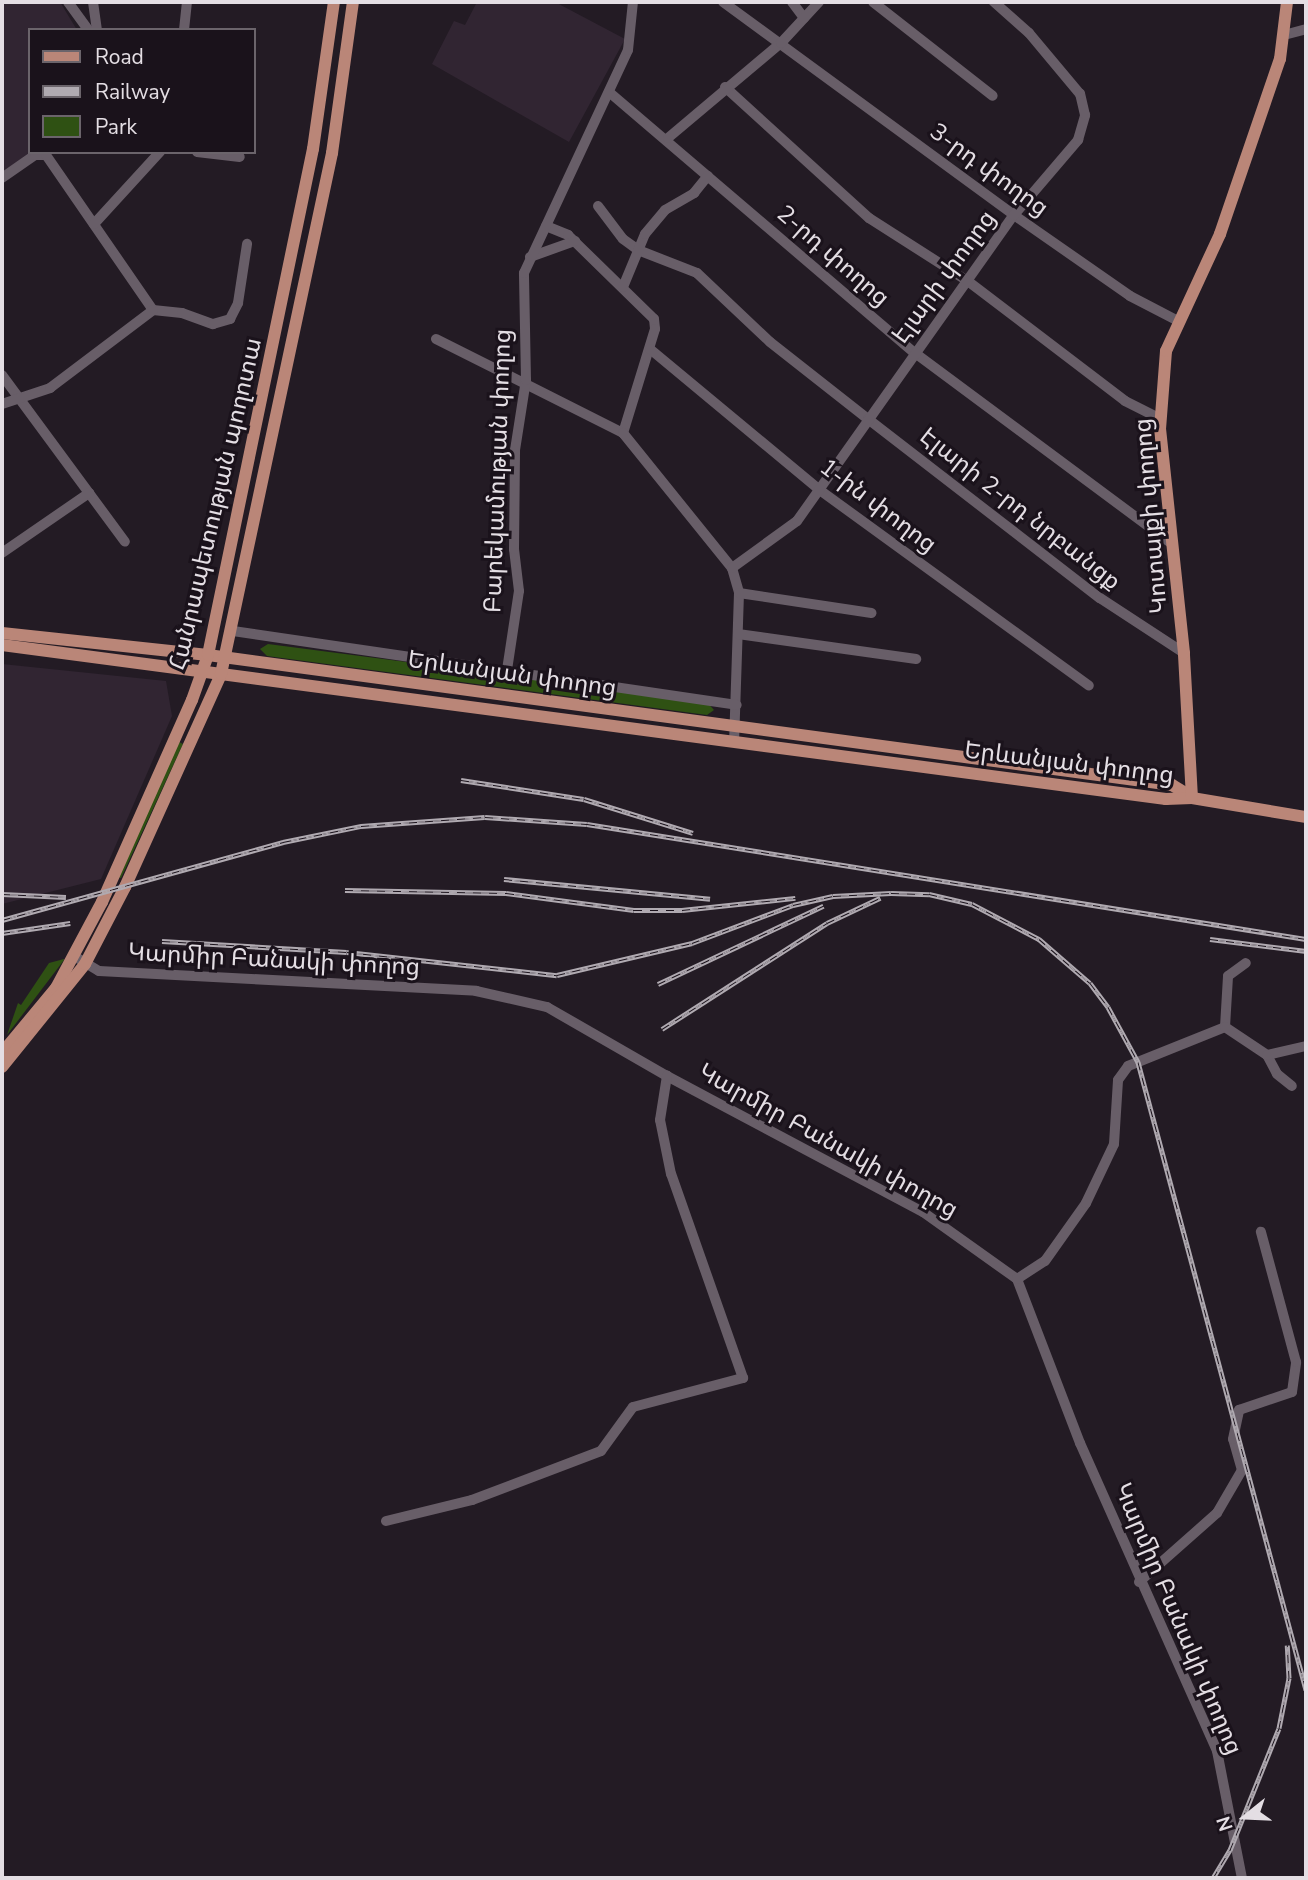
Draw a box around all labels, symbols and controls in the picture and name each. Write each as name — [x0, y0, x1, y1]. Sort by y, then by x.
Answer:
legend — [28, 28, 256, 154]
text: Road — [95, 43, 144, 71]
text: Railway — [95, 78, 170, 106]
text: Park — [95, 113, 137, 141]
street label: 3-րդ փողոց — [924, 117, 1054, 223]
street label: 2-րդ փողոց — [771, 199, 895, 313]
street label: Էլարի փողոց — [886, 205, 1002, 349]
street label: Բարեկամության փողոց — [479, 328, 517, 614]
street label: Հանրապետության պողոտա — [164, 335, 268, 673]
street label: Կոտայքի փողոց — [1128, 417, 1174, 615]
street label: Էլարի 2-րդ նրբանցք — [914, 422, 1126, 596]
street label: 1-ին փողոց — [814, 453, 942, 559]
street label: Երևանյան փողոց — [406, 645, 618, 703]
street label: Երևանյան փողոց — [963, 736, 1175, 790]
street label: Կարմիր Բանակի փողոց — [127, 938, 421, 982]
street label: Կարմիր Բանակի փողոց — [693, 1058, 963, 1224]
street label: Կարմիր Բանակի փողոց — [1108, 1479, 1248, 1759]
north arrow — [1210, 1782, 1280, 1852]
text: N — [1210, 1813, 1240, 1834]

